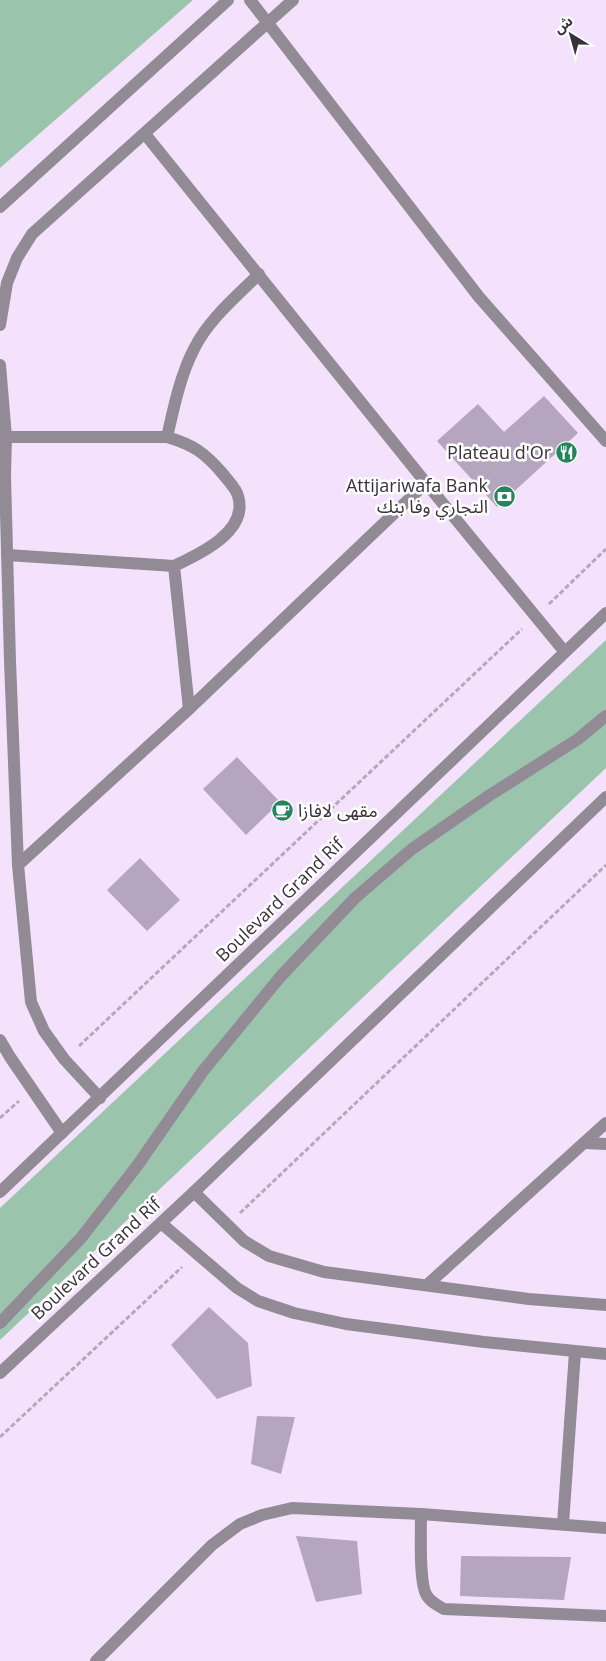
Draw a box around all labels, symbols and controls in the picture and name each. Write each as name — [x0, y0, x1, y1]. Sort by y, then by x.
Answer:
north arrow — [546, 10, 596, 60]
text: ش — [549, 11, 576, 38]
place label: Plateau d'Or — [447, 440, 552, 464]
restaurant icon: Plateau d'Or — [555, 441, 579, 465]
place label: Attijariwafa Bank التجاري وفا بنك — [346, 473, 489, 520]
bank icon: Attijariwafa Bank التجاري وفا بنك — [492, 484, 516, 508]
place label: مقهى لافازا — [298, 798, 378, 822]
cafe icon: مقهى لافازا — [270, 799, 294, 823]
street label: Boulevard Grand Rif — [210, 831, 349, 967]
street label: Boulevard Grand Rif — [25, 1191, 166, 1325]

